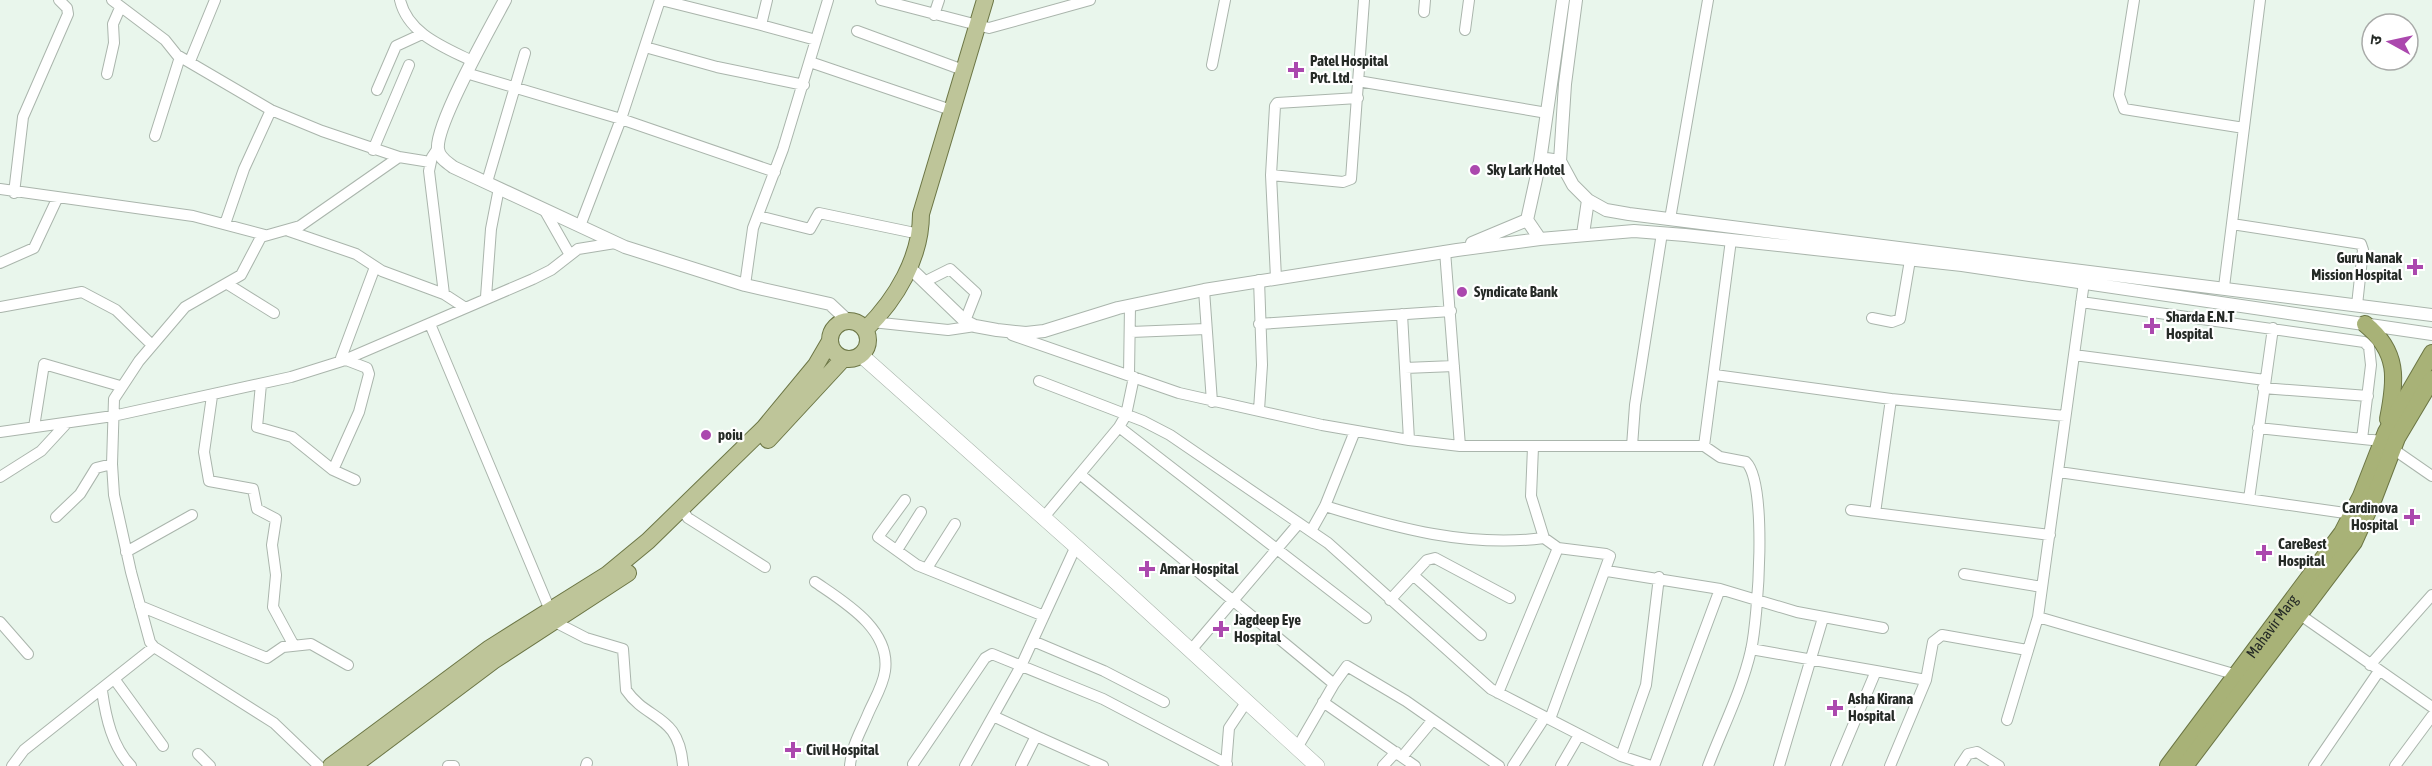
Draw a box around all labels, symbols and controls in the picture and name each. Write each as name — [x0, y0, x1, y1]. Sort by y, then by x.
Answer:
north arrow — [2360, 12, 2420, 72]
text: उ — [2366, 33, 2385, 46]
place label: Patel Hospital Pvt. Ltd. — [1310, 52, 1389, 86]
marker: Patel Hospital Pvt. Ltd. — [1287, 61, 1305, 79]
place label: Sky Lark Hotel — [1487, 161, 1566, 178]
marker: Sky Lark Hotel — [1468, 163, 1482, 177]
place label: Guru Nanak Mission Hospital — [2311, 249, 2403, 283]
marker: Guru Nanak Mission Hospital — [2406, 258, 2424, 276]
place label: Syndicate Bank — [1474, 283, 1558, 300]
marker: Syndicate Bank — [1455, 285, 1469, 299]
place label: Sharda E.N.T Hospital — [2166, 308, 2235, 342]
marker: Sharda E.N.T Hospital — [2143, 317, 2161, 335]
place label: poiu — [718, 426, 743, 443]
marker: poiu — [699, 428, 713, 442]
place label: Cardinova Hospital — [2342, 499, 2399, 533]
marker: Cardinova Hospital — [2403, 508, 2421, 526]
place label: CareBest Hospital — [2278, 535, 2327, 569]
marker: CareBest Hospital — [2255, 544, 2273, 562]
marker: Amar Hospital — [1138, 560, 1156, 578]
place label: Amar Hospital — [1159, 560, 1240, 577]
street label: Mahavir Marg — [2242, 591, 2301, 661]
place label: Jagdeep Eye Hospital — [1233, 611, 1301, 645]
marker: Jagdeep Eye Hospital — [1212, 620, 1230, 638]
place label: Asha Kirana Hospital — [1847, 690, 1913, 724]
marker: Asha Kirana Hospital — [1826, 699, 1844, 717]
marker: Civil Hospital — [784, 741, 802, 759]
place label: Civil Hospital — [806, 741, 880, 758]

